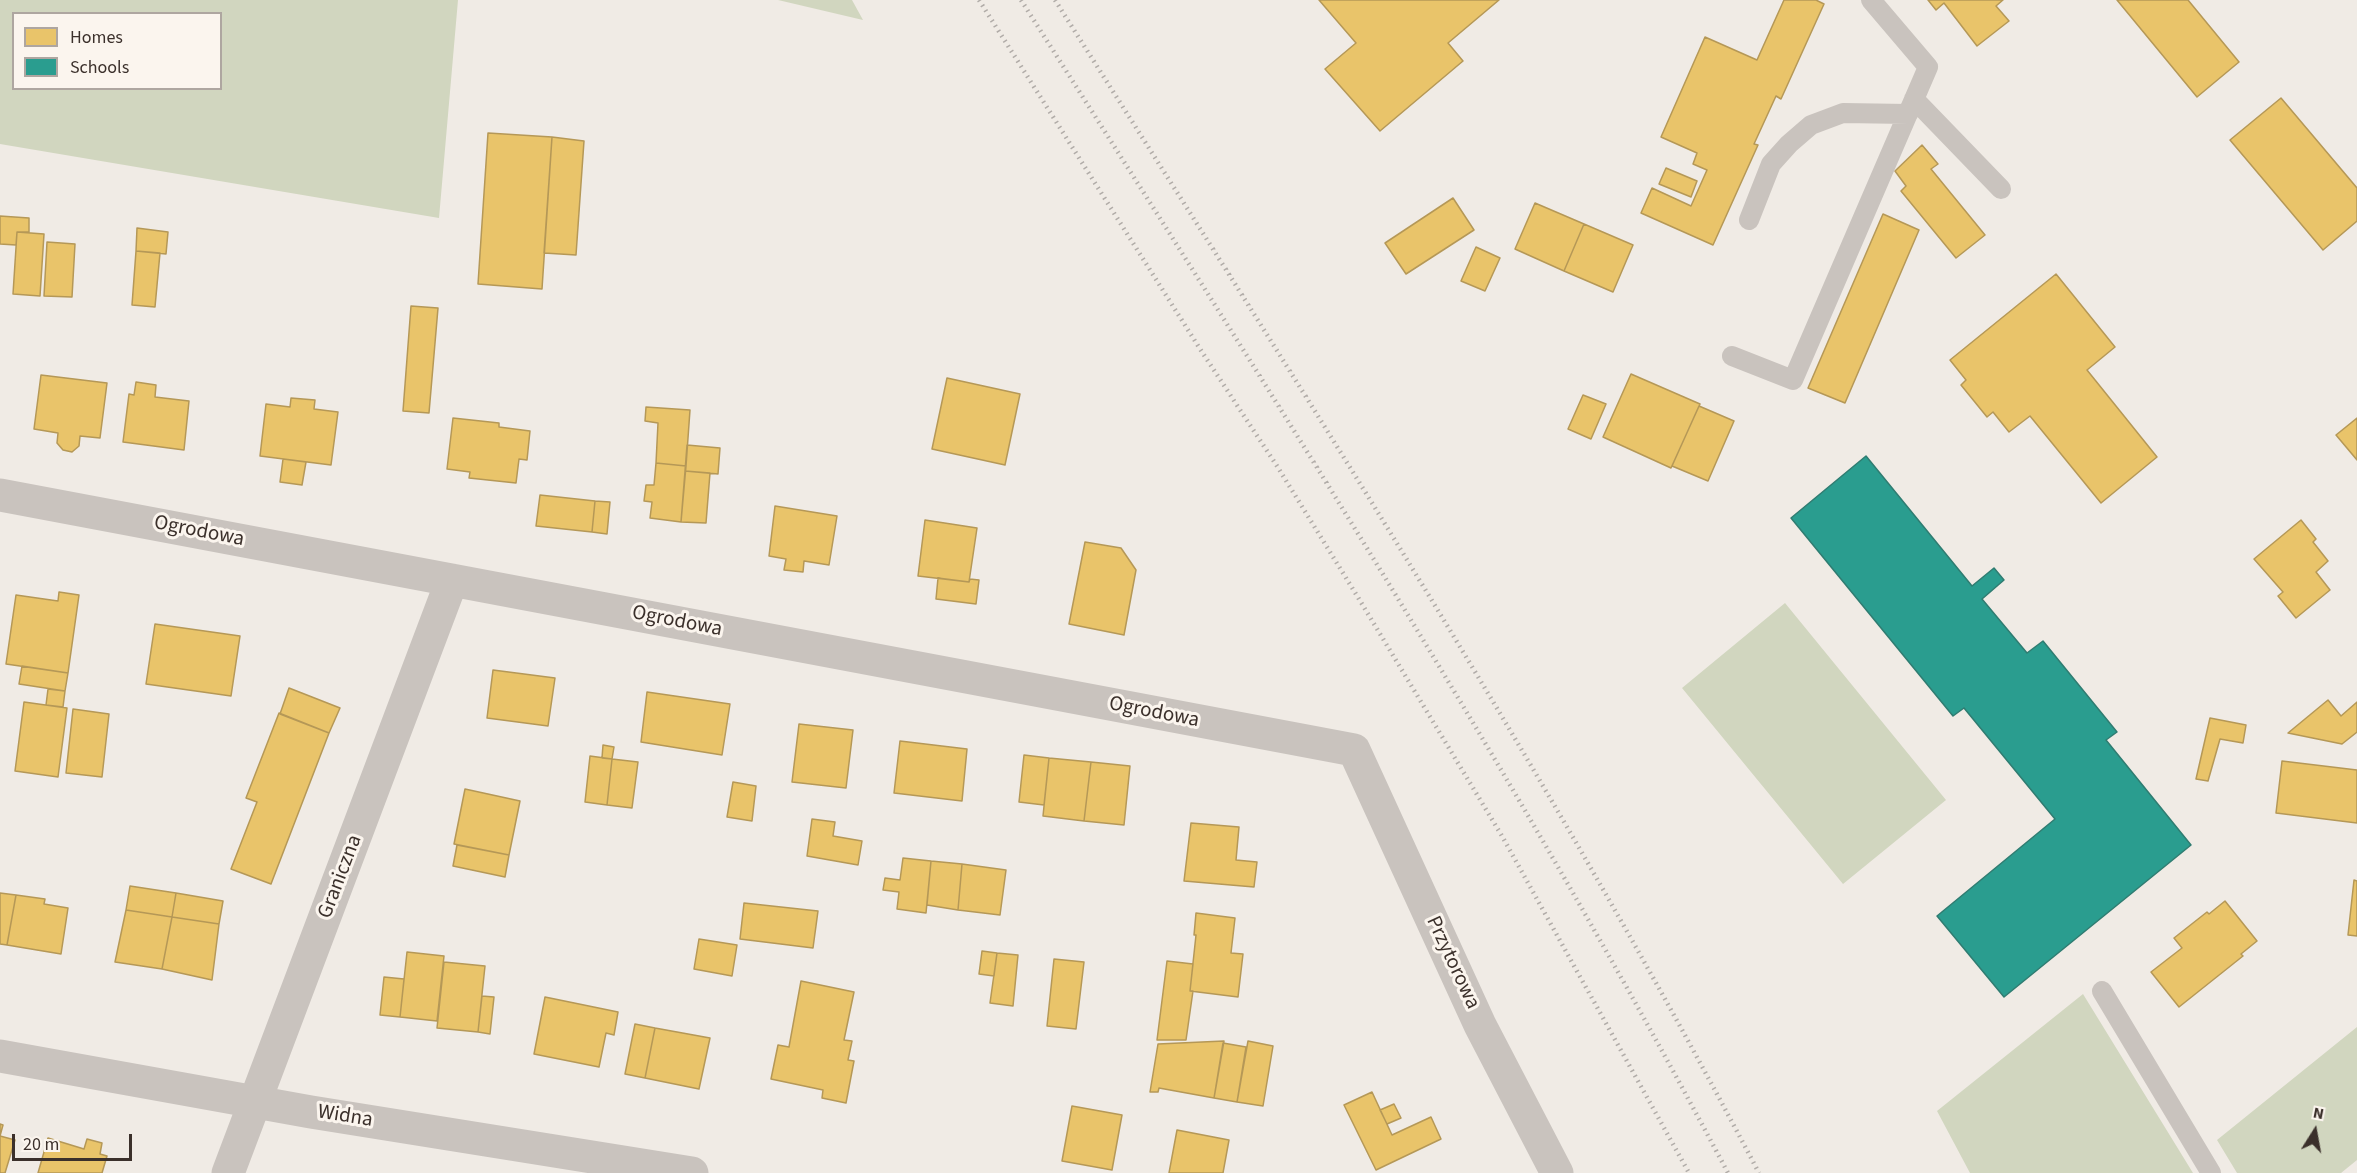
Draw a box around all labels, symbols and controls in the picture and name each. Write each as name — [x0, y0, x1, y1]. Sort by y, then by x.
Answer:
legend — [12, 12, 222, 90]
text: Homes — [70, 25, 123, 50]
text: Schools — [70, 55, 129, 80]
street label: Ogrodowa — [152, 511, 246, 553]
street label: Ogrodowa — [630, 601, 724, 643]
street label: Ogrodowa — [1107, 692, 1201, 734]
street label: Graniczna — [314, 832, 368, 922]
street label: Przytorowa — [1419, 912, 1485, 1014]
street label: Widna — [316, 1100, 374, 1134]
north arrow — [2285, 1101, 2345, 1161]
text: N — [2311, 1102, 2326, 1125]
scale bar — [15, 1122, 135, 1160]
text: 20 m — [23, 1132, 59, 1157]

